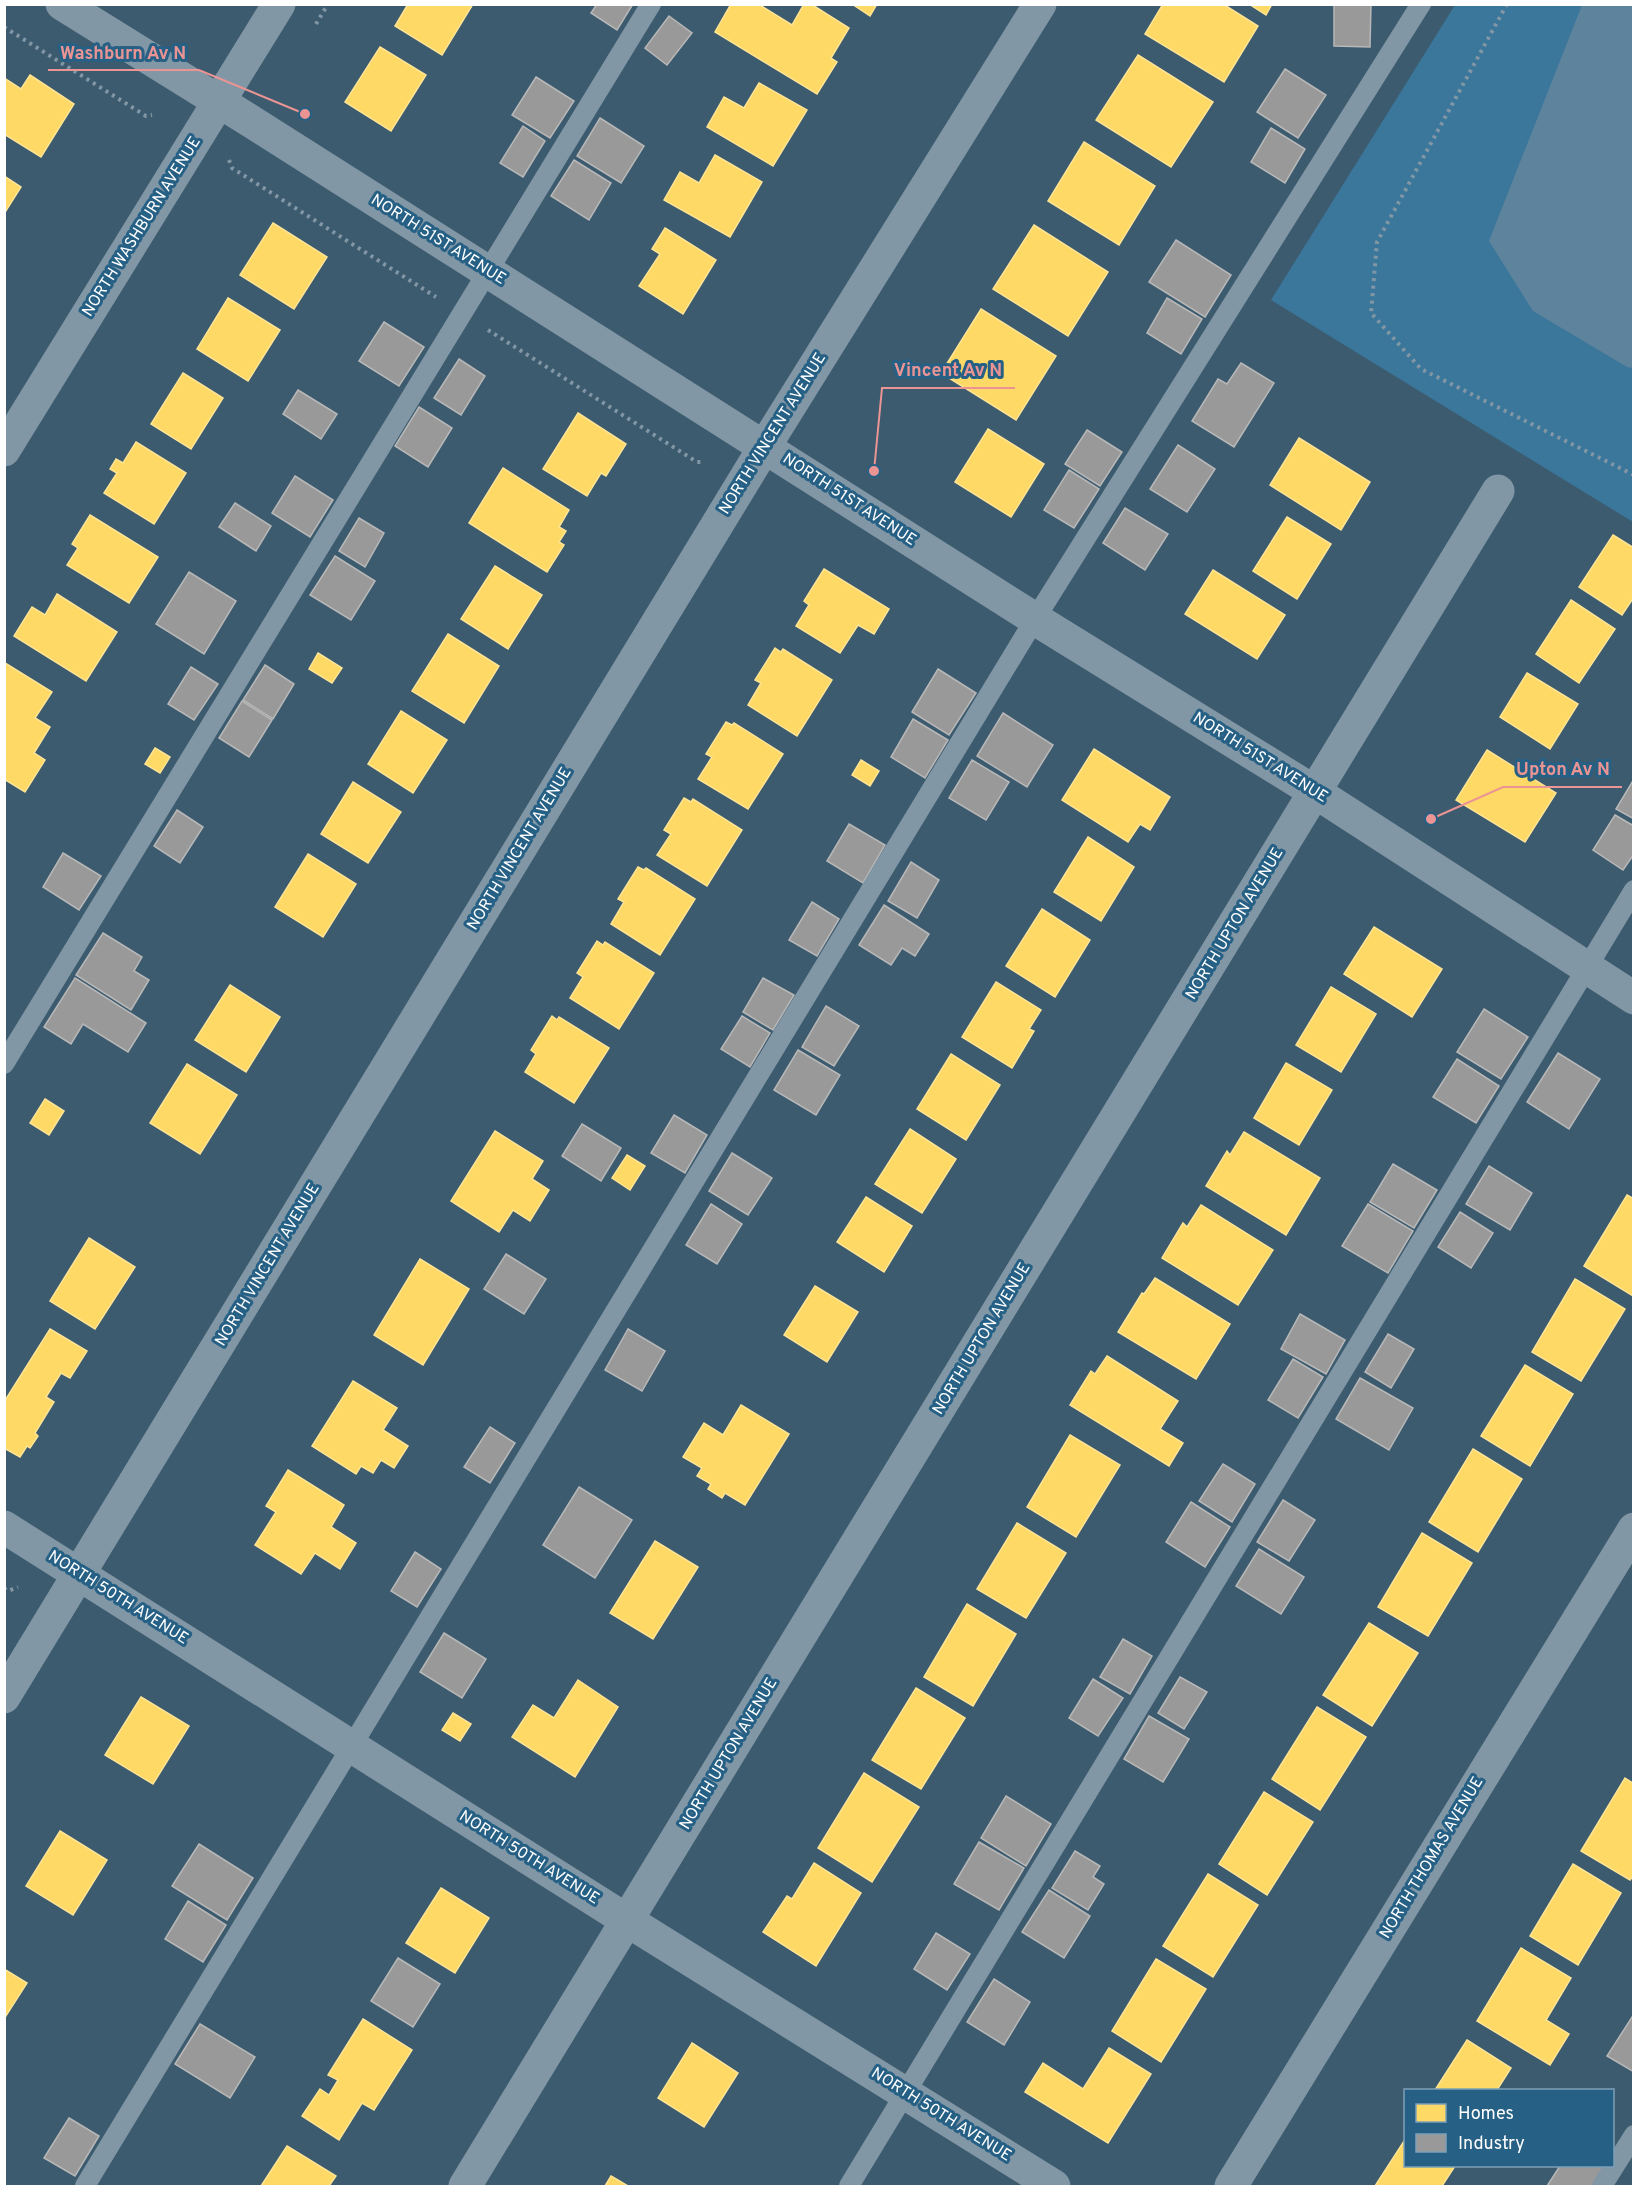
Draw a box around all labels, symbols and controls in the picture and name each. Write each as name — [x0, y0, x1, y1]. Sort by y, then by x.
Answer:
callout: Washburn Av N — [48, 34, 199, 70]
text: Washburn Av N — [60, 43, 186, 66]
street label: NORTH WASHBURN AVENUE — [78, 133, 206, 321]
street label: NORTH 51ST AVENUE — [367, 190, 509, 290]
street label: NORTH VINCENT AVENUE — [715, 350, 831, 518]
callout: Vincent Av N — [882, 352, 1015, 388]
text: Vincent Av N — [894, 360, 1002, 383]
street label: NORTH 51ST AVENUE — [778, 449, 920, 551]
street label: NORTH 51ST AVENUE — [1189, 708, 1331, 808]
callout: Upton Av N — [1503, 751, 1622, 787]
text: Upton Av N — [1516, 759, 1610, 782]
street label: NORTH VINCENT AVENUE — [463, 764, 577, 934]
street label: NORTH UPTON AVENUE — [1182, 844, 1288, 1004]
street label: NORTH VINCENT AVENUE — [211, 1180, 325, 1350]
street label: NORTH UPTON AVENUE — [929, 1259, 1035, 1419]
street label: NORTH 50TH AVENUE — [44, 1547, 192, 1649]
street label: NORTH UPTON AVENUE — [676, 1674, 782, 1834]
street label: NORTH THOMAS AVENUE — [1376, 1773, 1488, 1943]
street label: NORTH 50TH AVENUE — [455, 1807, 603, 1909]
street label: NORTH 50TH AVENUE — [867, 2064, 1015, 2166]
legend — [1404, 2089, 1614, 2167]
text: Homes — [1458, 2103, 1514, 2126]
text: Industry — [1458, 2133, 1525, 2156]

